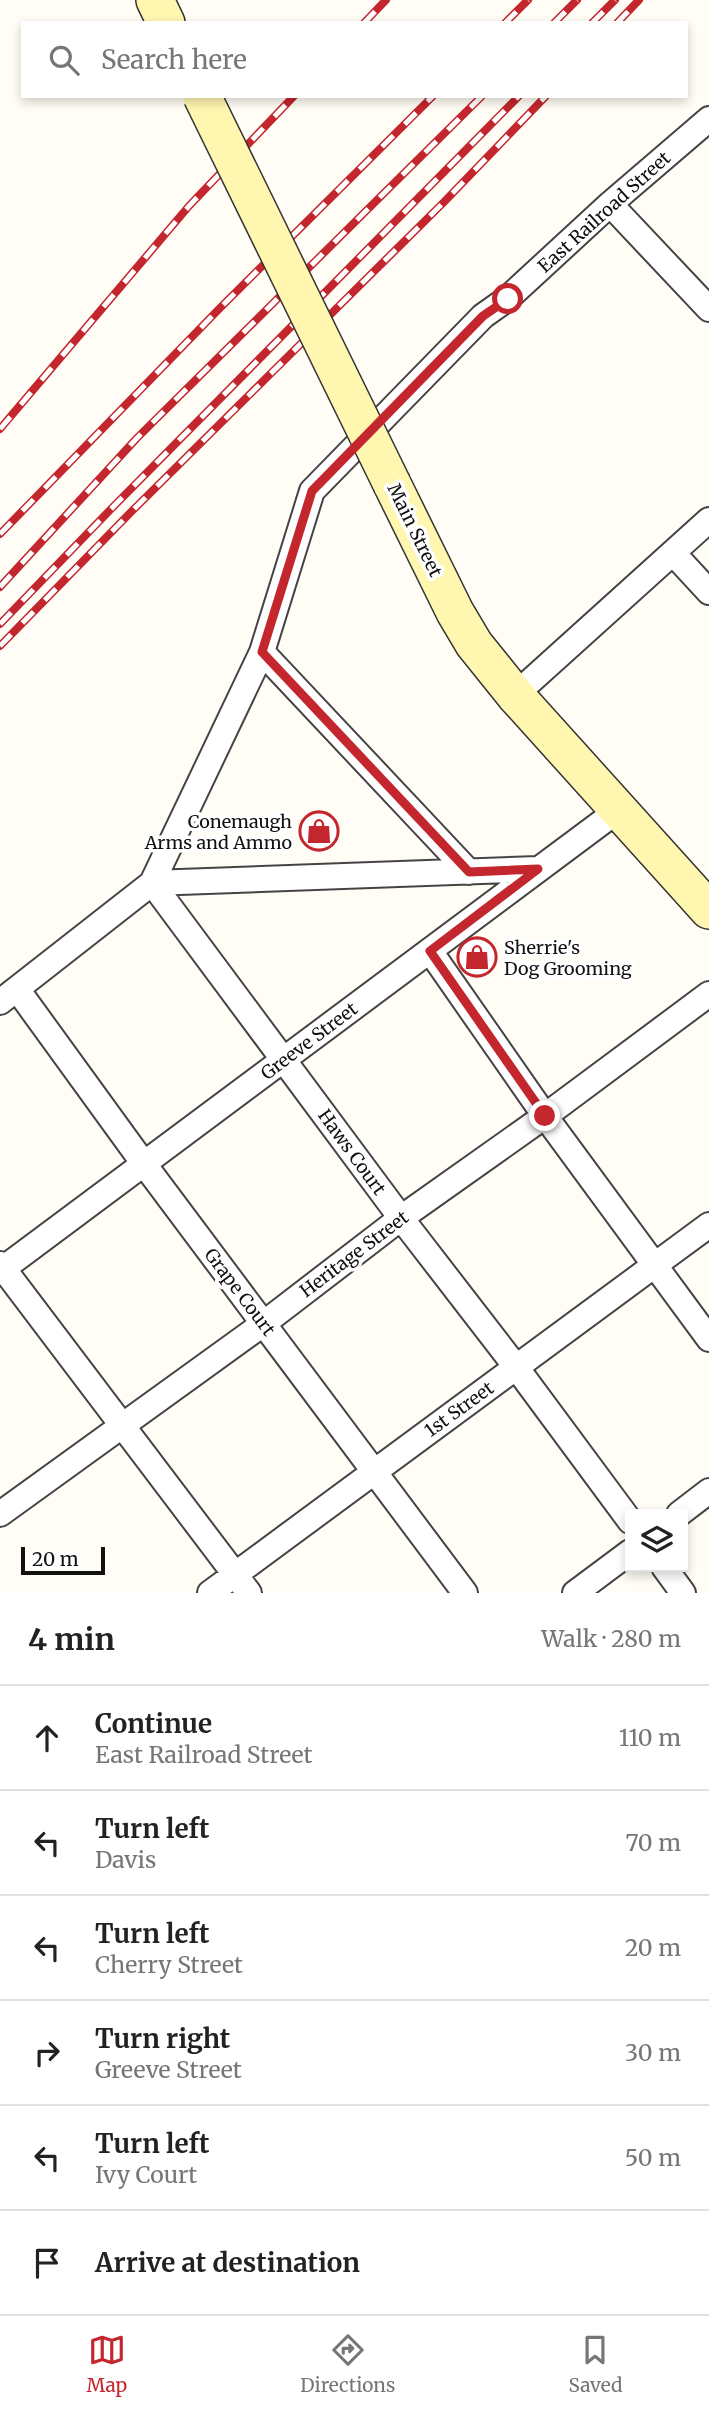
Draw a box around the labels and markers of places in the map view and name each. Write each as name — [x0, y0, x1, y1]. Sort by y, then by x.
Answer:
place label: Conemaugh Arms and Ammo — [144, 810, 292, 854]
shop icon: Conemaugh Arms and Ammo — [298, 810, 340, 852]
shop icon: Sherrie's Dog Grooming — [456, 936, 498, 978]
place label: Sherrie's Dog Grooming — [504, 936, 632, 980]

